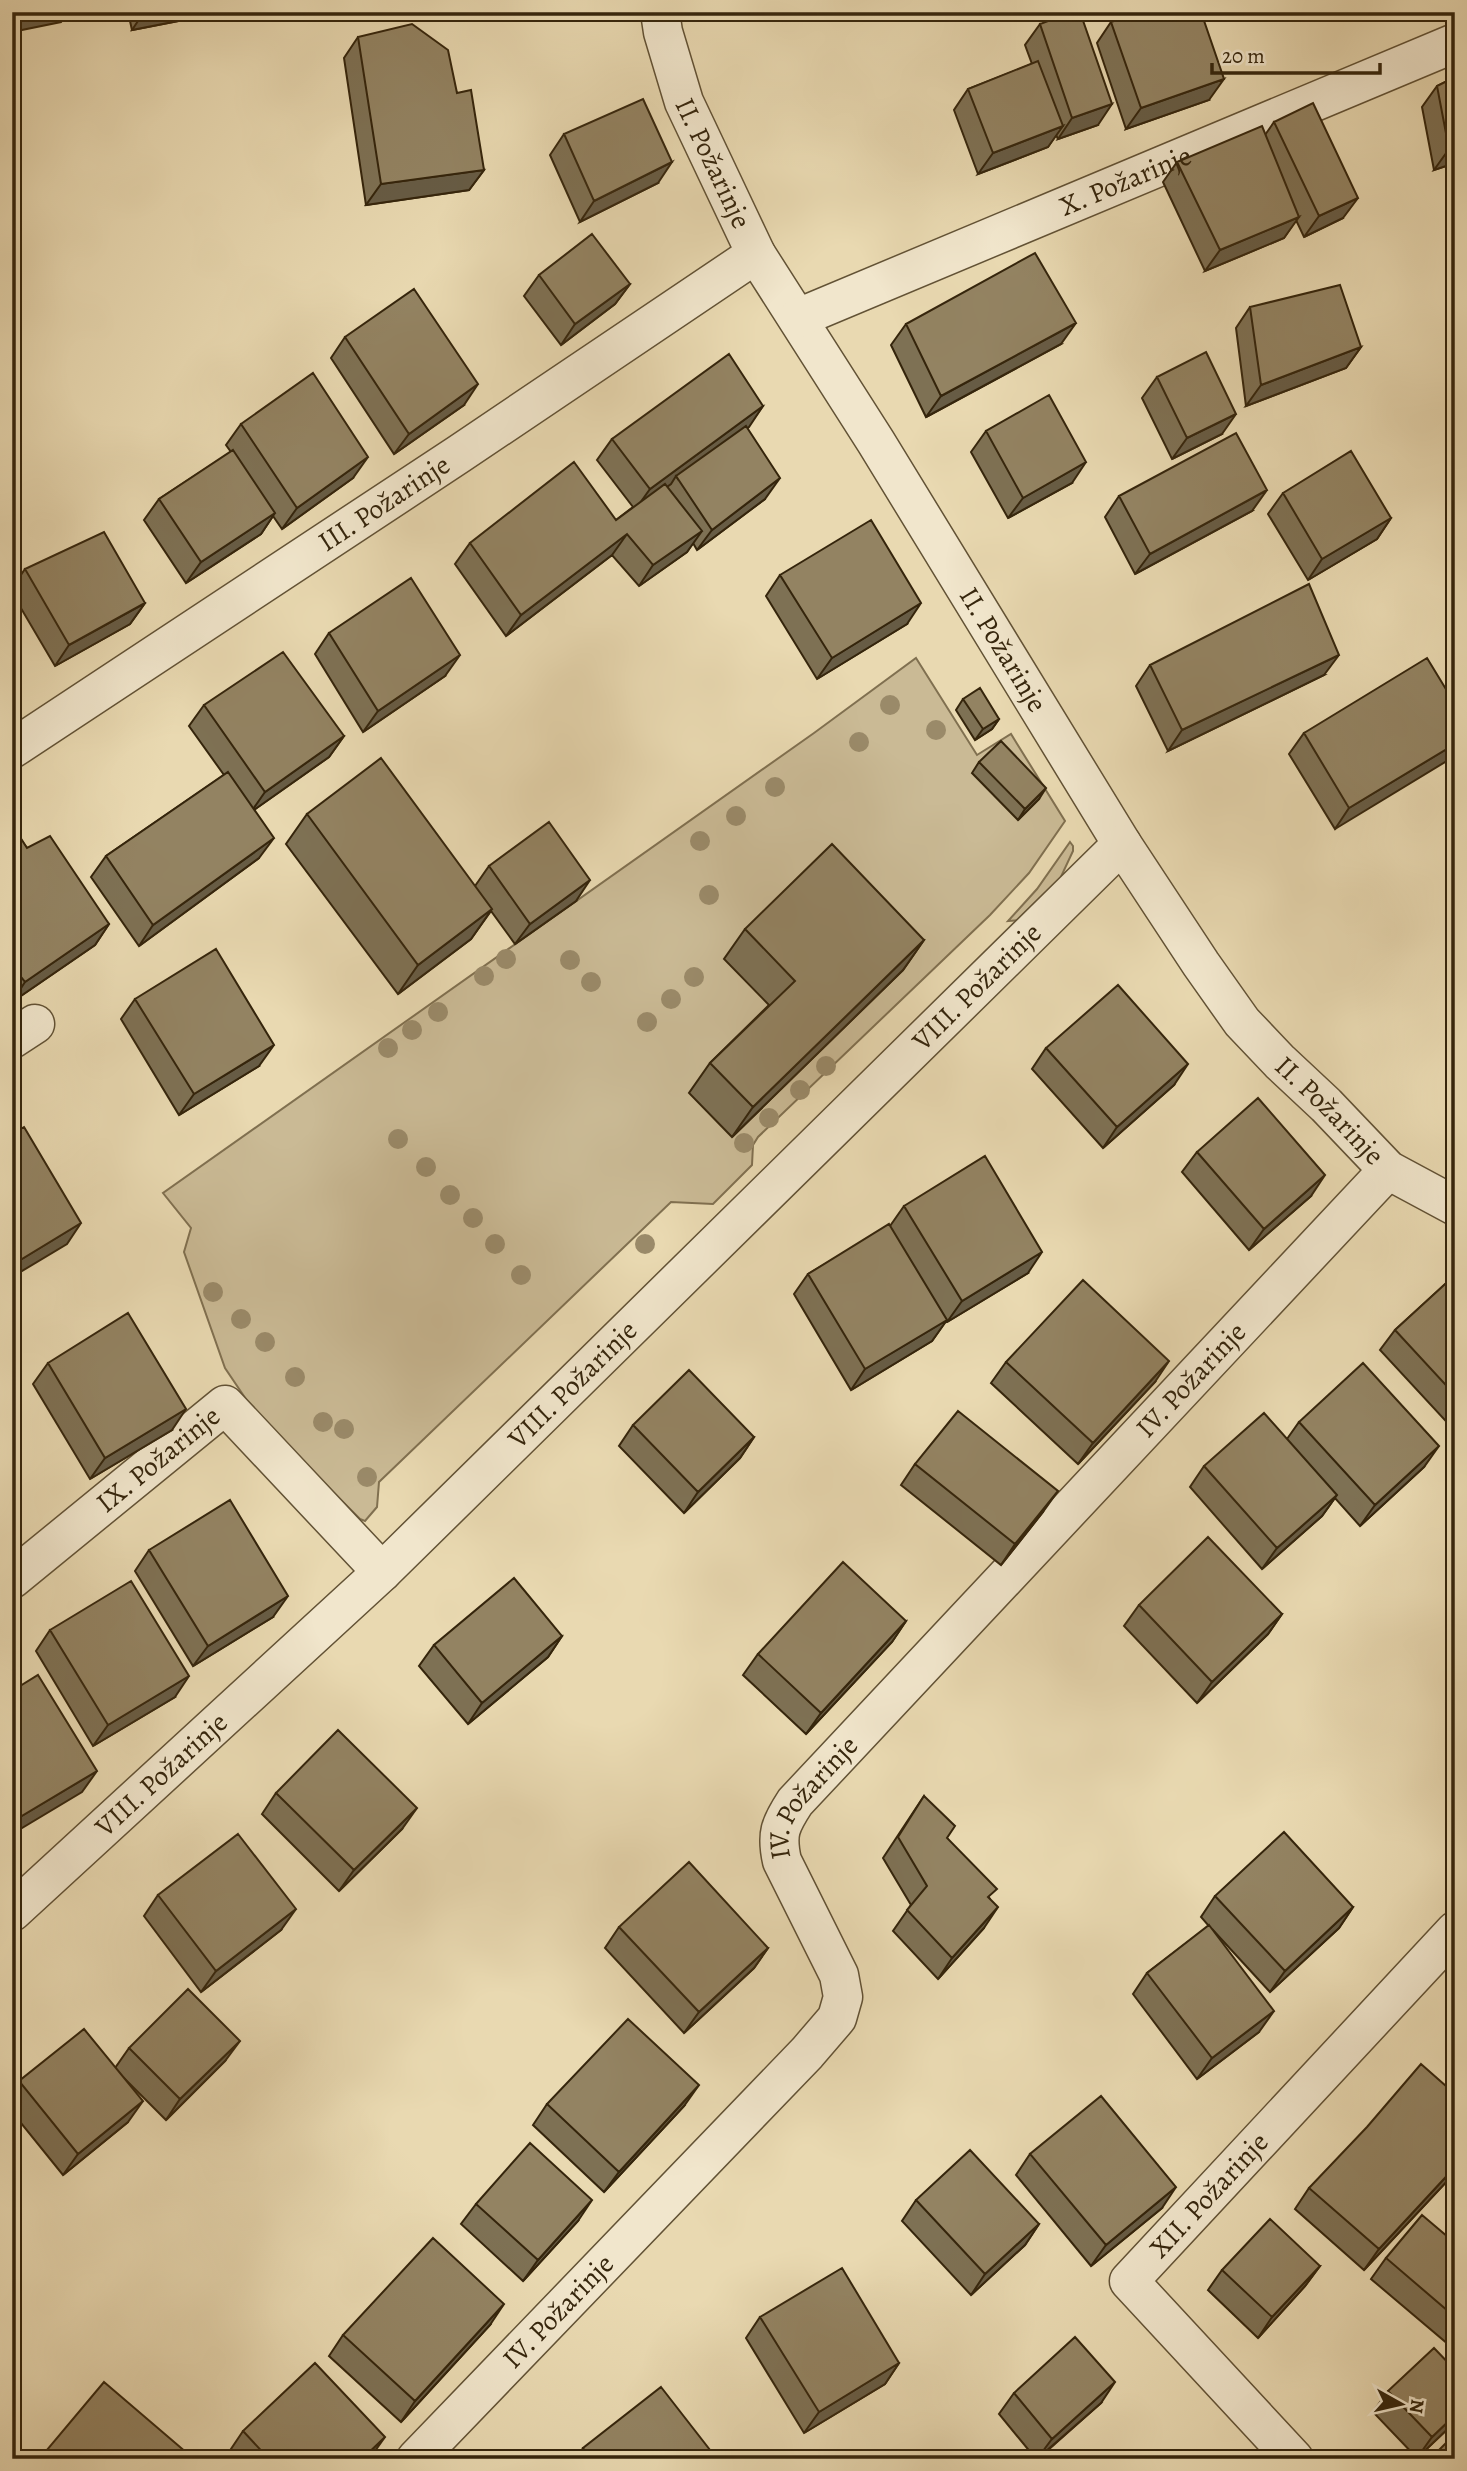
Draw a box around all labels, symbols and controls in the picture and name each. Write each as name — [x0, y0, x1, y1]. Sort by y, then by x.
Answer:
scale bar — [1212, 32, 1380, 76]
text: 20 m — [1222, 42, 1265, 70]
street label: II. Požarinje — [666, 92, 760, 235]
street label: X. Požarinje — [1054, 136, 1197, 225]
street label: III. Požarinje — [311, 446, 458, 561]
street label: II. Požarinje — [950, 580, 1056, 720]
street label: VIII. Požarinje — [903, 914, 1050, 1060]
street label: II. Požarinje — [1266, 1047, 1393, 1174]
street label: VIII. Požarinje — [499, 1312, 646, 1457]
street label: IV. Požarinje — [1127, 1314, 1255, 1446]
street label: IX. Požarinje — [88, 1397, 228, 1521]
street label: VIII. Požarinje — [86, 1704, 236, 1846]
street label: IV. Požarinje — [760, 1727, 867, 1862]
street label: XII. Požarinje — [1141, 2124, 1277, 2266]
street label: IV. Požarinje — [494, 2246, 622, 2377]
north arrow — [1366, 2370, 1436, 2440]
text: N — [1403, 2398, 1431, 2415]

